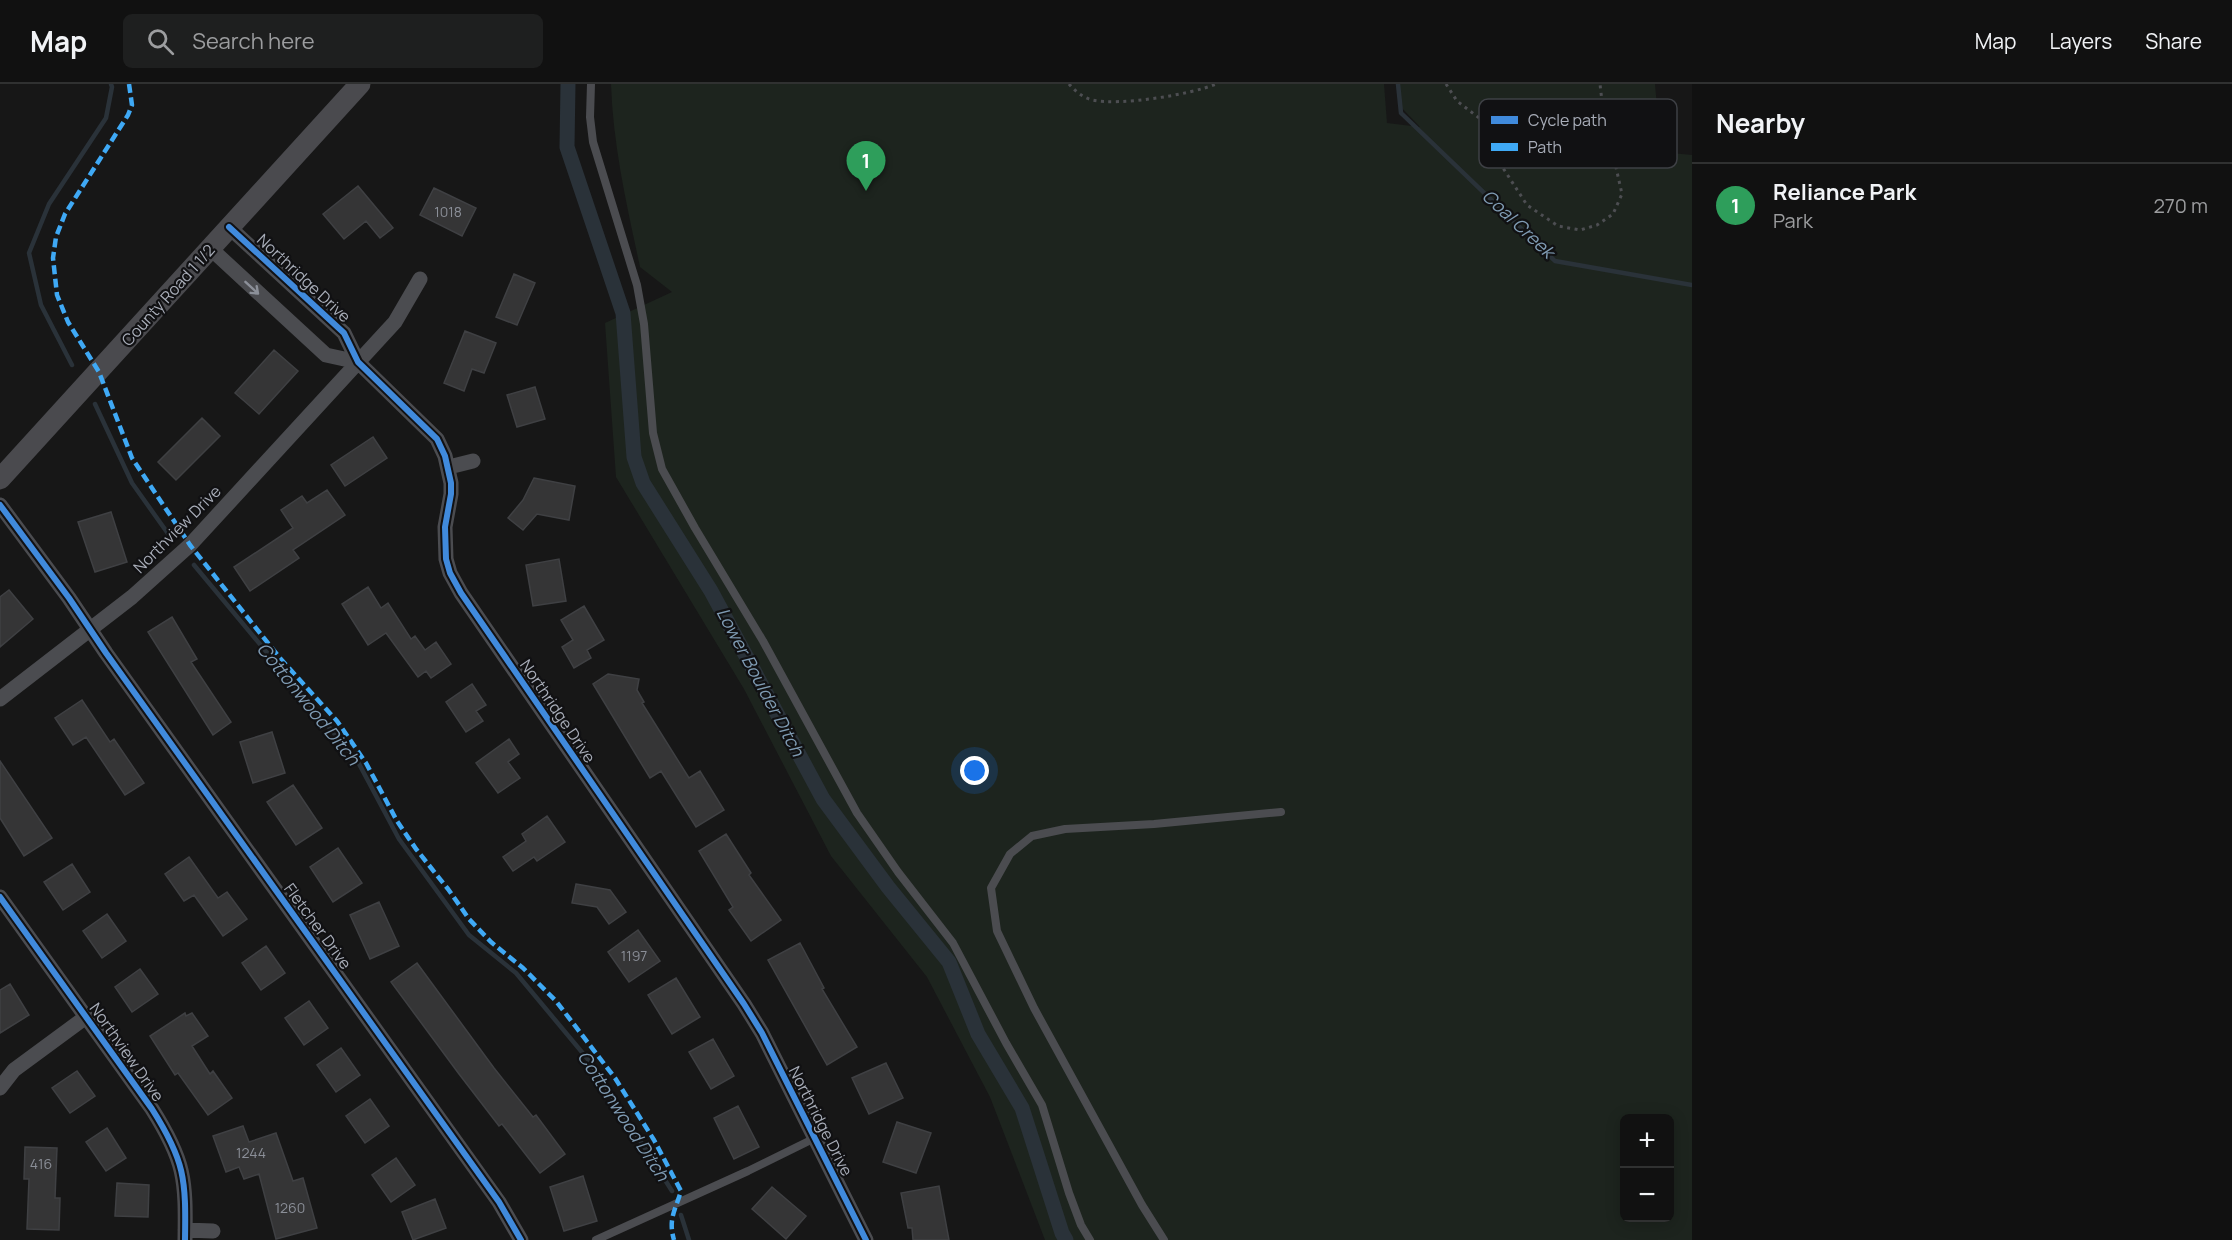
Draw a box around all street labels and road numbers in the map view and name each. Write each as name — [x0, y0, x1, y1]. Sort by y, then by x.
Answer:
street label: Northridge Drive — [252, 229, 356, 327]
street label: County Road 1 1/2 — [116, 239, 220, 351]
street label: Northview Drive — [128, 480, 226, 578]
street label: Northridge Drive — [515, 655, 601, 767]
street label: Fletcher Drive — [279, 879, 357, 973]
street label: Northview Drive — [85, 998, 169, 1106]
street label: Northridge Drive — [784, 1062, 858, 1180]

